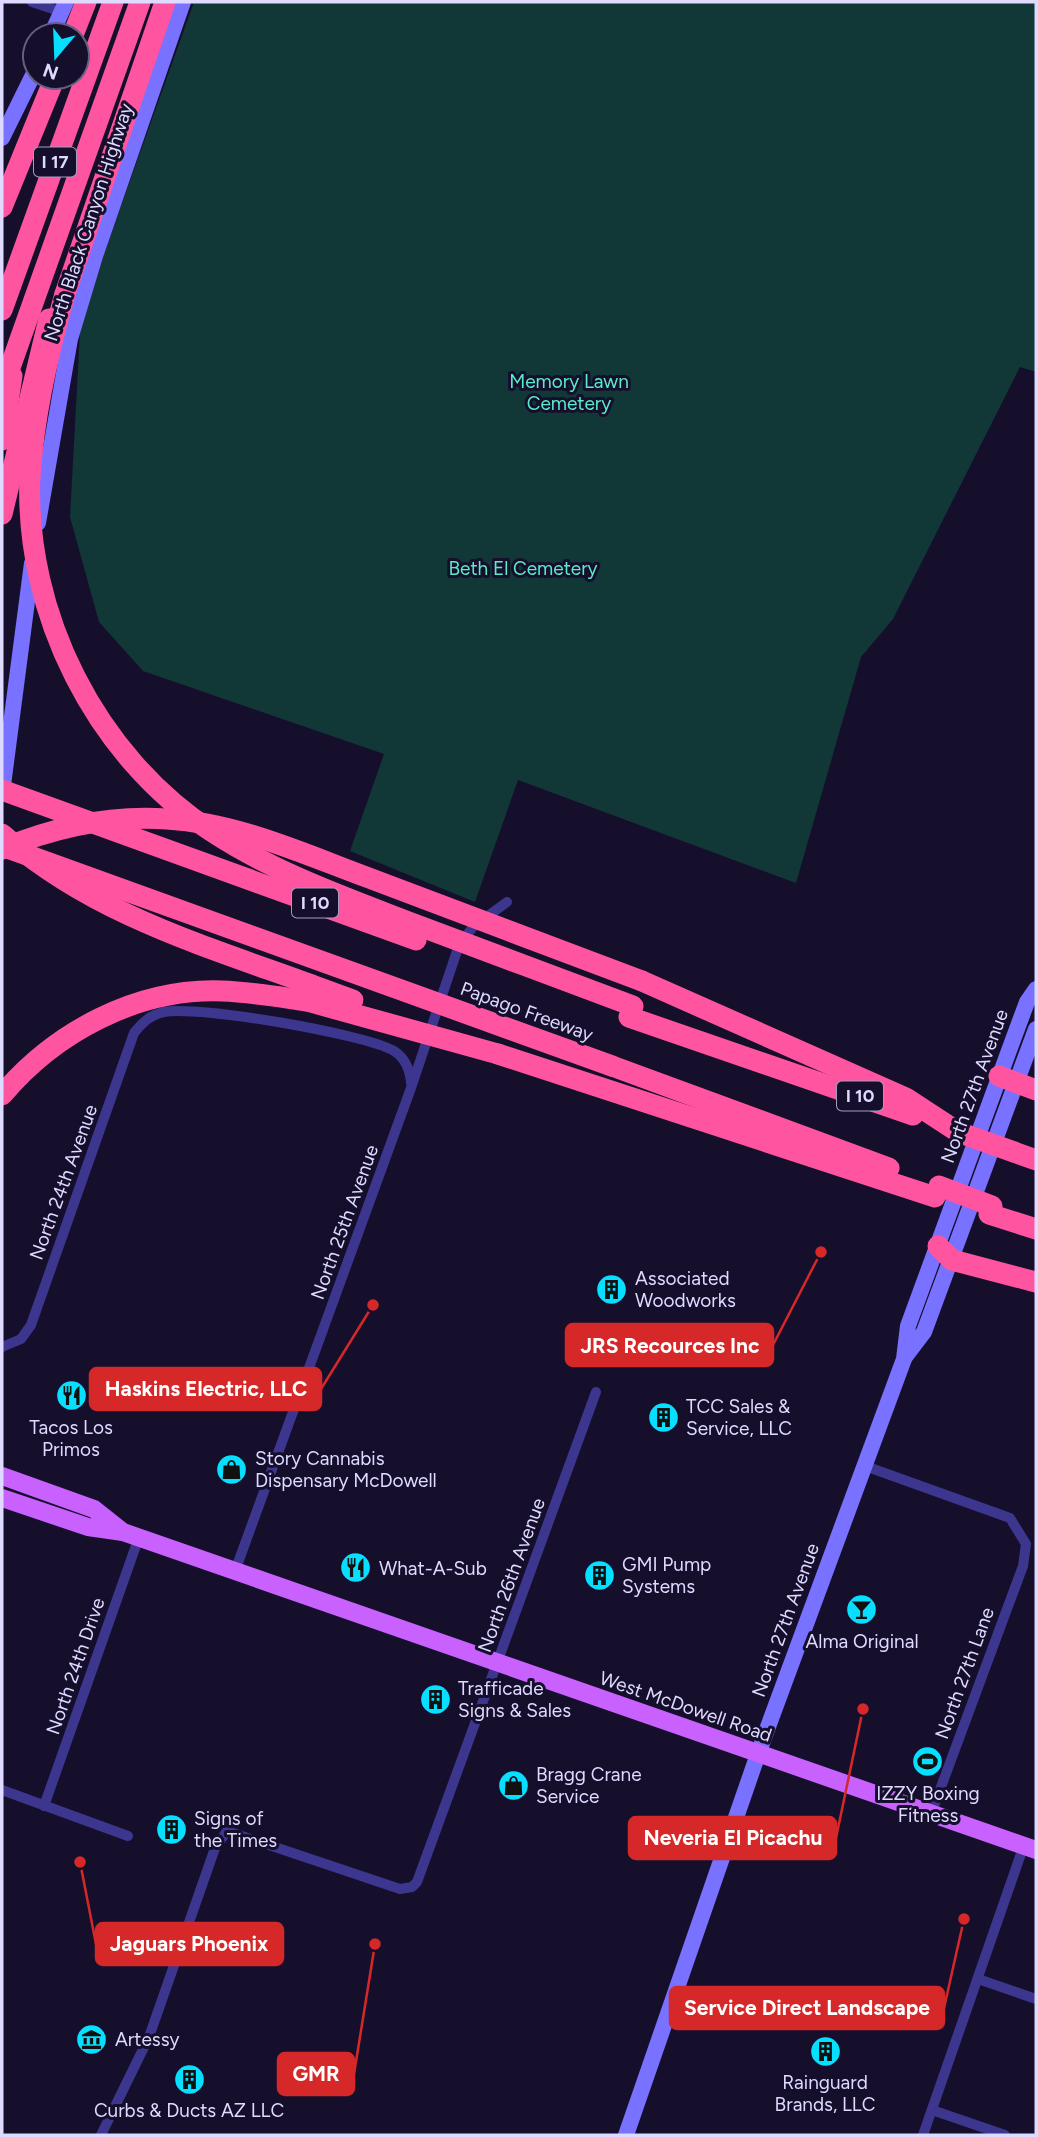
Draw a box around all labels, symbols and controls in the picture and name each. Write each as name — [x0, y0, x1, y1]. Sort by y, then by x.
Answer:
north arrow — [21, 21, 91, 91]
text: N — [40, 58, 61, 85]
street label: North Black Canyon Highway — [39, 100, 138, 344]
road number: I 17 — [34, 148, 76, 176]
park label: Memory Lawn Cemetery — [509, 370, 629, 415]
park label: Beth El Cemetery — [448, 557, 598, 580]
road number: I 10 — [292, 888, 338, 918]
street label: Papago Freeway — [457, 977, 596, 1046]
street label: North 27th Avenue — [936, 1006, 1013, 1166]
road number: I 10 — [837, 1082, 883, 1111]
street label: North 24th Avenue — [25, 1101, 102, 1263]
street label: North 25th Avenue — [306, 1142, 383, 1303]
place label: Associated Woodworks — [635, 1267, 736, 1312]
building icon: Associated Woodworks — [595, 1272, 629, 1306]
callout: JRS Recources Inc — [566, 1324, 773, 1366]
text: JRS Recources Inc — [581, 1333, 760, 1358]
callout: Haskins Electric, LLC — [90, 1368, 321, 1410]
text: Haskins Electric, LLC — [105, 1376, 307, 1401]
restaurant icon: Tacos Los Primos — [54, 1379, 88, 1413]
place label: TCC Sales & Service, LLC — [686, 1395, 792, 1440]
building icon: TCC Sales & Service, LLC — [646, 1400, 680, 1434]
place label: Tacos Los Primos — [29, 1416, 113, 1461]
place label: Story Cannabis Dispensary McDowell — [255, 1447, 437, 1492]
shop icon: Story Cannabis Dispensary McDowell — [215, 1452, 249, 1486]
street label: North 26th Avenue — [473, 1495, 550, 1656]
street label: North 27th Avenue — [747, 1540, 824, 1700]
restaurant icon: What-A-Sub — [339, 1551, 373, 1585]
place label: GMI Pump Systems — [622, 1553, 711, 1598]
place label: What-A-Sub — [379, 1557, 487, 1580]
building icon: GMI Pump Systems — [582, 1558, 616, 1592]
bar icon: Alma Original — [845, 1593, 879, 1627]
street label: North 24th Drive — [41, 1595, 110, 1738]
street label: North 27th Lane — [930, 1604, 999, 1742]
place label: Alma Original — [805, 1630, 919, 1653]
street label: West McDowell Road — [597, 1666, 775, 1747]
place label: Trafficade Signs & Sales — [458, 1677, 571, 1722]
building icon: Trafficade Signs & Sales — [418, 1682, 452, 1716]
sports icon: IZZY Boxing Fitness — [911, 1745, 945, 1779]
place label: Bragg Crane Service — [536, 1763, 642, 1808]
shop icon: Bragg Crane Service — [496, 1768, 530, 1802]
place label: IZZY Boxing Fitness — [876, 1782, 980, 1827]
place label: Signs of the Times — [194, 1807, 277, 1852]
building icon: Signs of the Times — [154, 1812, 188, 1846]
callout: Neveria El Picachu — [629, 1817, 836, 1859]
text: Neveria El Picachu — [644, 1825, 822, 1850]
callout: Jaguars Phoenix — [96, 1923, 283, 1965]
text: Jaguars Phoenix — [110, 1931, 269, 1956]
callout: Service Direct Landscape — [670, 1987, 944, 2029]
text: Service Direct Landscape — [684, 1995, 930, 2020]
museum icon: Artessy — [75, 2022, 109, 2056]
place label: Artessy — [115, 2028, 180, 2051]
building icon: Rainguard Brands, LLC — [808, 2034, 842, 2068]
callout: GMR — [278, 2053, 354, 2095]
text: GMR — [292, 2061, 340, 2086]
building icon: Curbs & Ducts AZ LLC — [172, 2062, 206, 2096]
place label: Rainguard Brands, LLC — [775, 2071, 876, 2116]
place label: Curbs & Ducts AZ LLC — [94, 2099, 284, 2122]

